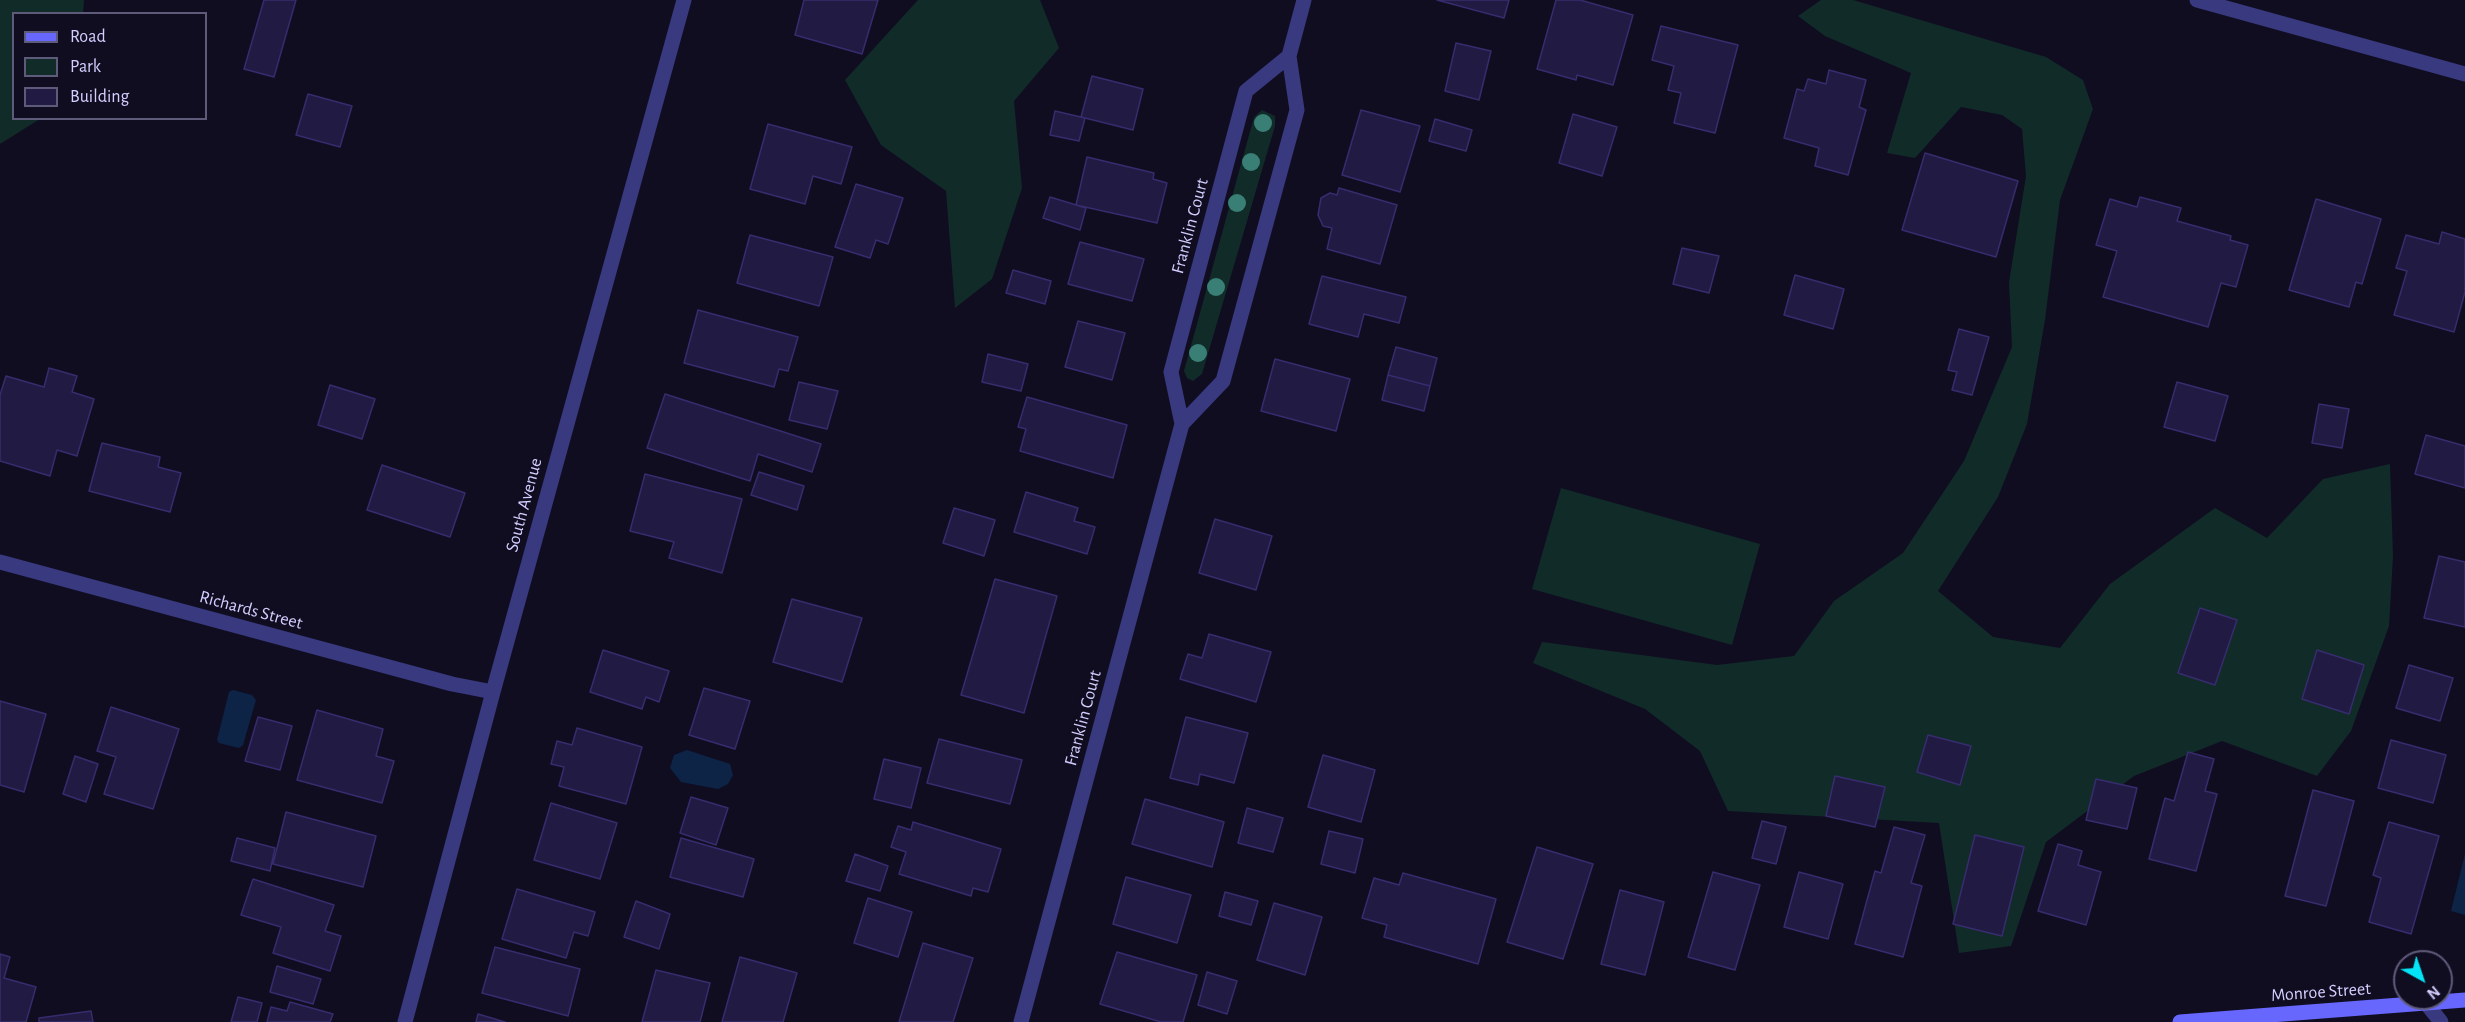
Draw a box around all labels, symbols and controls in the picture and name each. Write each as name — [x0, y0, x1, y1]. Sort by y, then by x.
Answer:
legend — [12, 12, 207, 120]
text: Road — [70, 28, 106, 46]
text: Park — [70, 58, 101, 76]
text: Building — [70, 88, 129, 106]
street label: Franklin Court — [1167, 176, 1213, 276]
street label: South Avenue — [501, 456, 547, 554]
street label: Richards Street — [197, 586, 305, 634]
street label: Franklin Court — [1060, 668, 1106, 768]
north arrow — [2393, 950, 2453, 1010]
street label: Monroe Street — [2270, 978, 2372, 1006]
text: N — [2424, 983, 2443, 1002]

